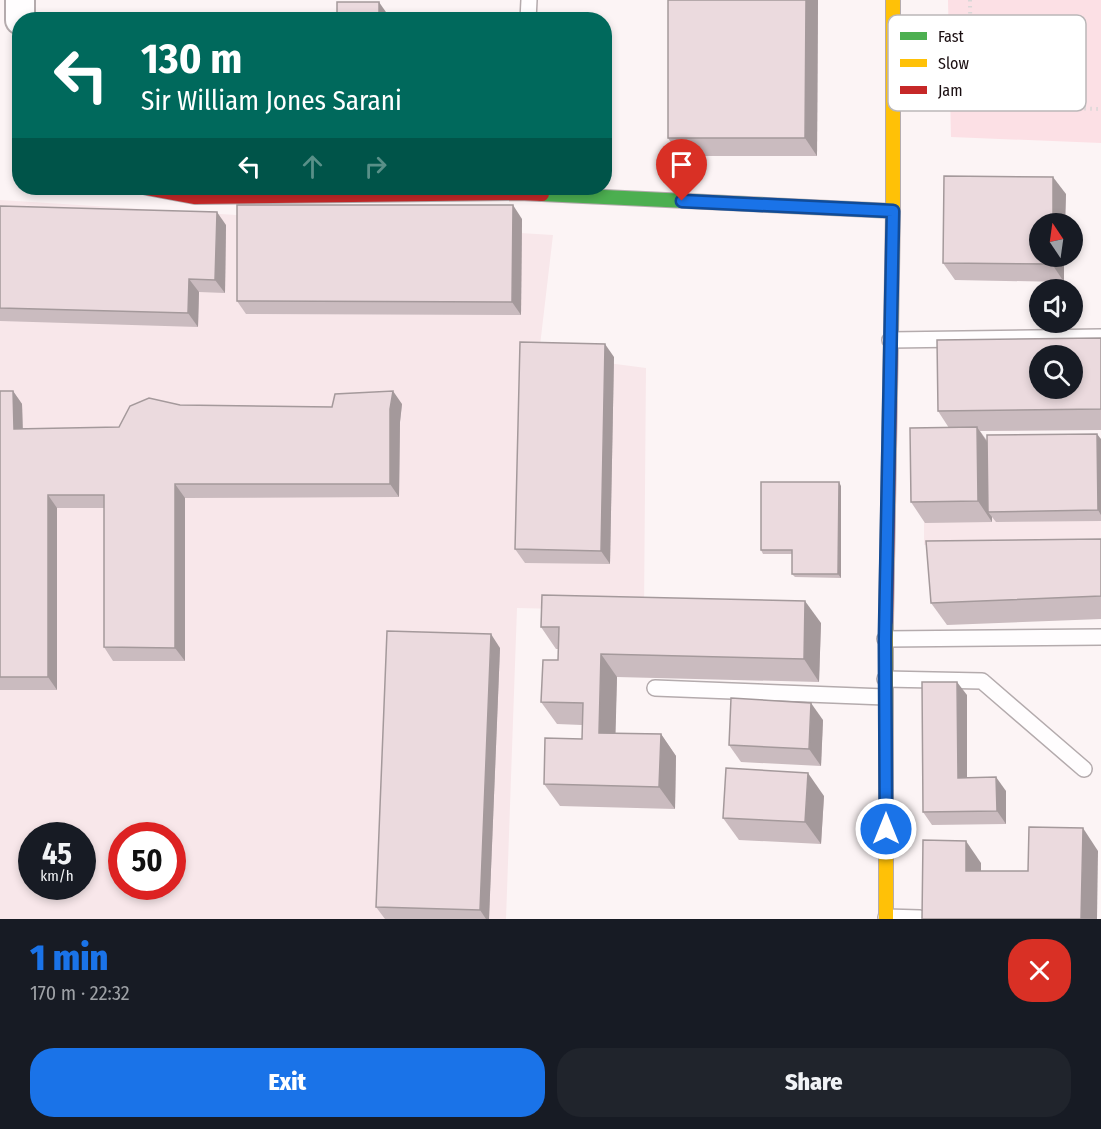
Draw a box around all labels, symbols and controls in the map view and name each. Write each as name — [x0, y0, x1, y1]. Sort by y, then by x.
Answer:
legend — [888, 15, 1086, 111]
text: Fast — [938, 27, 965, 46]
text: 130 m — [141, 34, 242, 84]
icon: left — [42, 36, 120, 114]
text: Slow — [938, 54, 969, 73]
text: Jam — [938, 81, 963, 100]
text: Sir William Jones Sarani — [141, 85, 402, 117]
pin — [656, 139, 707, 201]
icon: arrive — [665, 148, 698, 181]
icon: left — [233, 150, 266, 183]
icon: ahead — [296, 150, 329, 183]
icon: right — [359, 150, 392, 183]
north arrow — [1029, 213, 1083, 267]
map controls — [1029, 213, 1083, 399]
button: sound — [1029, 279, 1083, 333]
button: search — [1029, 345, 1083, 399]
position arrow — [854, 797, 918, 861]
speed limit sign: 50 — [108, 822, 186, 900]
text: 45 — [42, 836, 72, 872]
text: km/h — [40, 867, 74, 885]
text: 1 min — [30, 936, 108, 980]
button: close — [1008, 939, 1071, 1002]
text: 170 m · 22:32 — [30, 981, 130, 1005]
button: Exit — [30, 1048, 545, 1117]
button: Share — [557, 1048, 1071, 1117]

